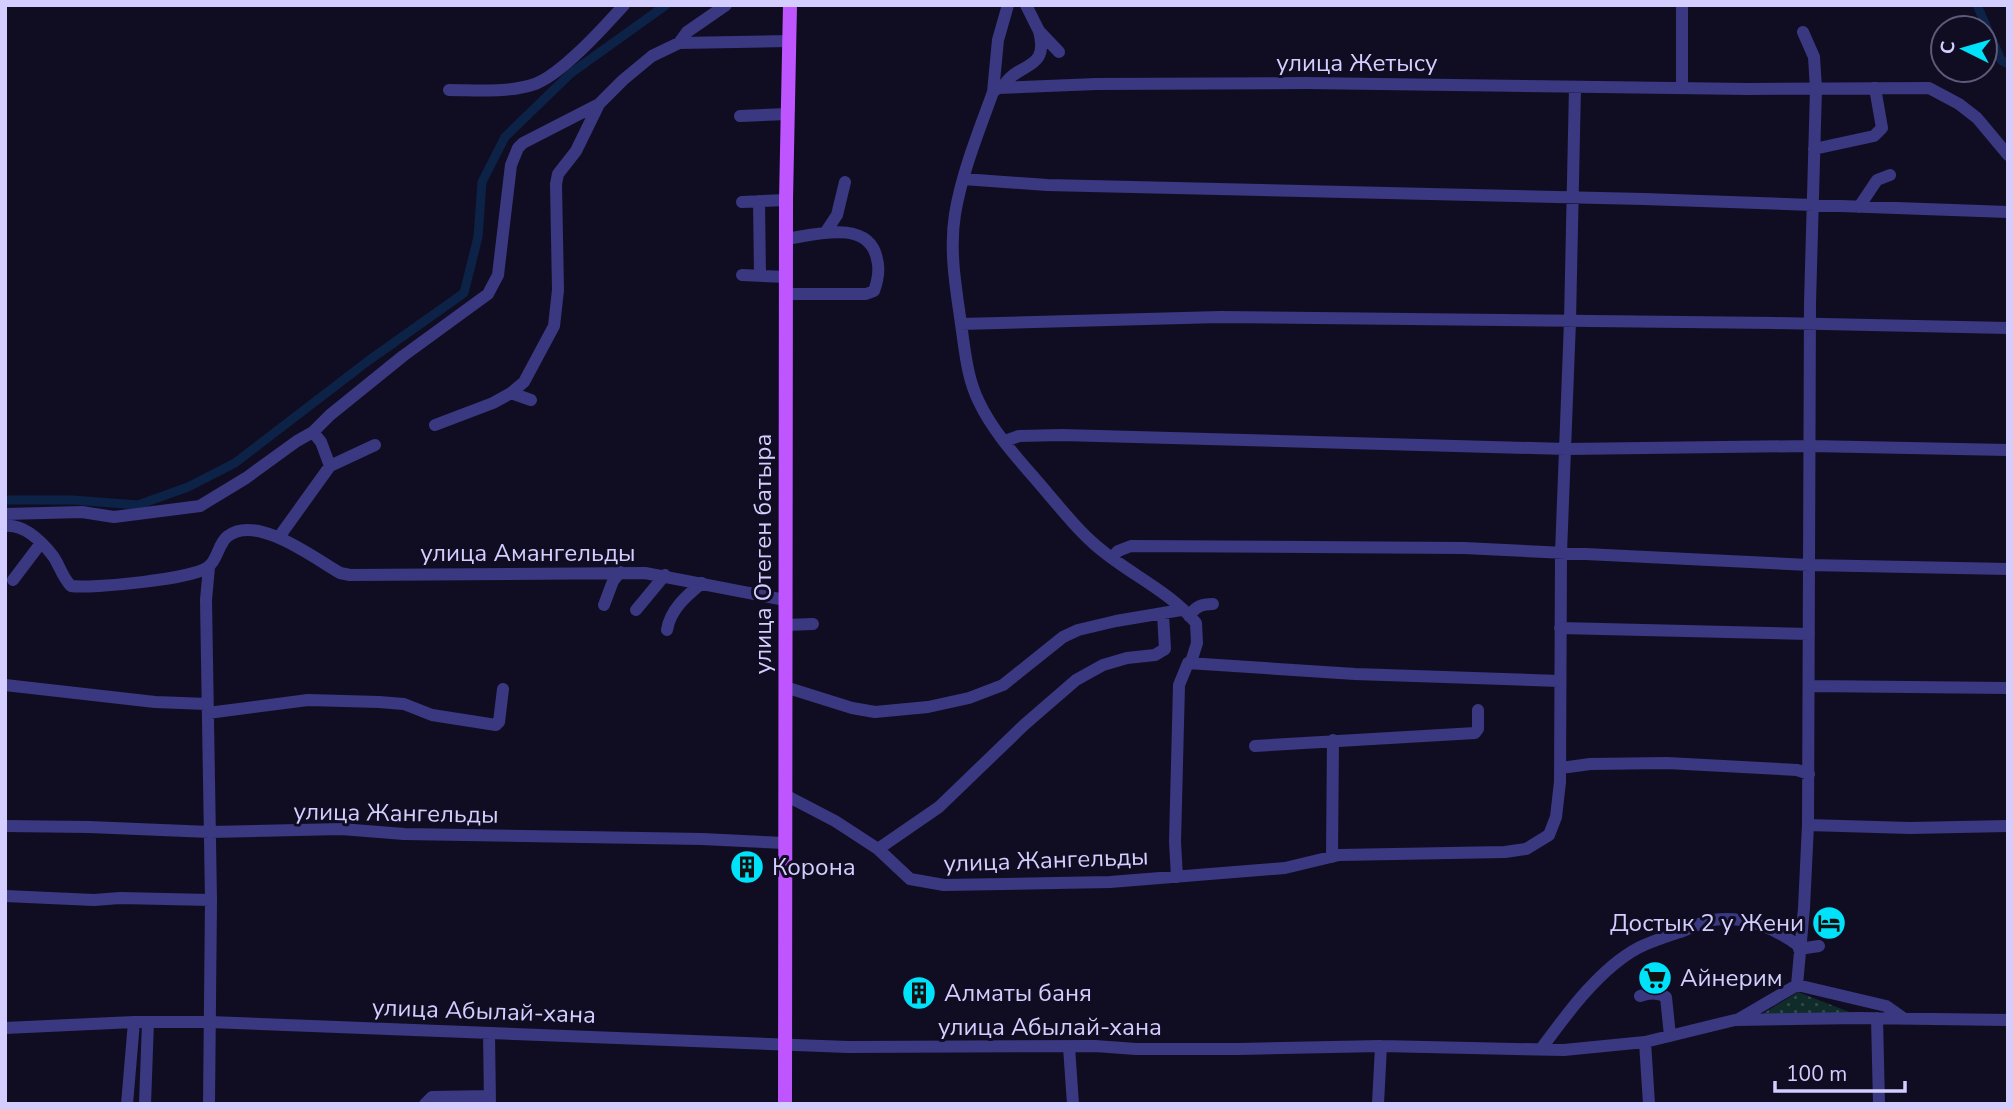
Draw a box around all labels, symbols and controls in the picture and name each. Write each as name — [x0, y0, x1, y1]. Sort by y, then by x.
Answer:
north arrow — [1929, 14, 1999, 84]
text: С — [1935, 40, 1962, 55]
street label: улица Жетысу — [1276, 47, 1438, 79]
street label: улица Отеген батыра — [747, 434, 779, 674]
street label: улица Амангельды — [420, 537, 636, 569]
street label: улица Жангельды — [293, 795, 499, 831]
street label: улица Жангельды — [943, 840, 1149, 880]
building icon: Корона — [728, 848, 766, 886]
place label: Корона — [772, 851, 856, 883]
hotel icon: Достык 2 у Жени — [1810, 904, 1848, 942]
place label: Достык 2 у Жени — [1610, 907, 1804, 939]
supermarket icon: Айнерим — [1636, 959, 1674, 997]
place label: Айнерим — [1680, 962, 1783, 994]
building icon: Алматы баня — [900, 974, 938, 1012]
place label: Алматы баня — [944, 977, 1092, 1009]
street label: улица Абылай-хана — [371, 991, 597, 1031]
street label: улица Абылай-хана — [938, 1011, 1162, 1043]
scale bar — [1775, 1050, 1904, 1094]
text: 100 m — [1786, 1060, 1847, 1088]

